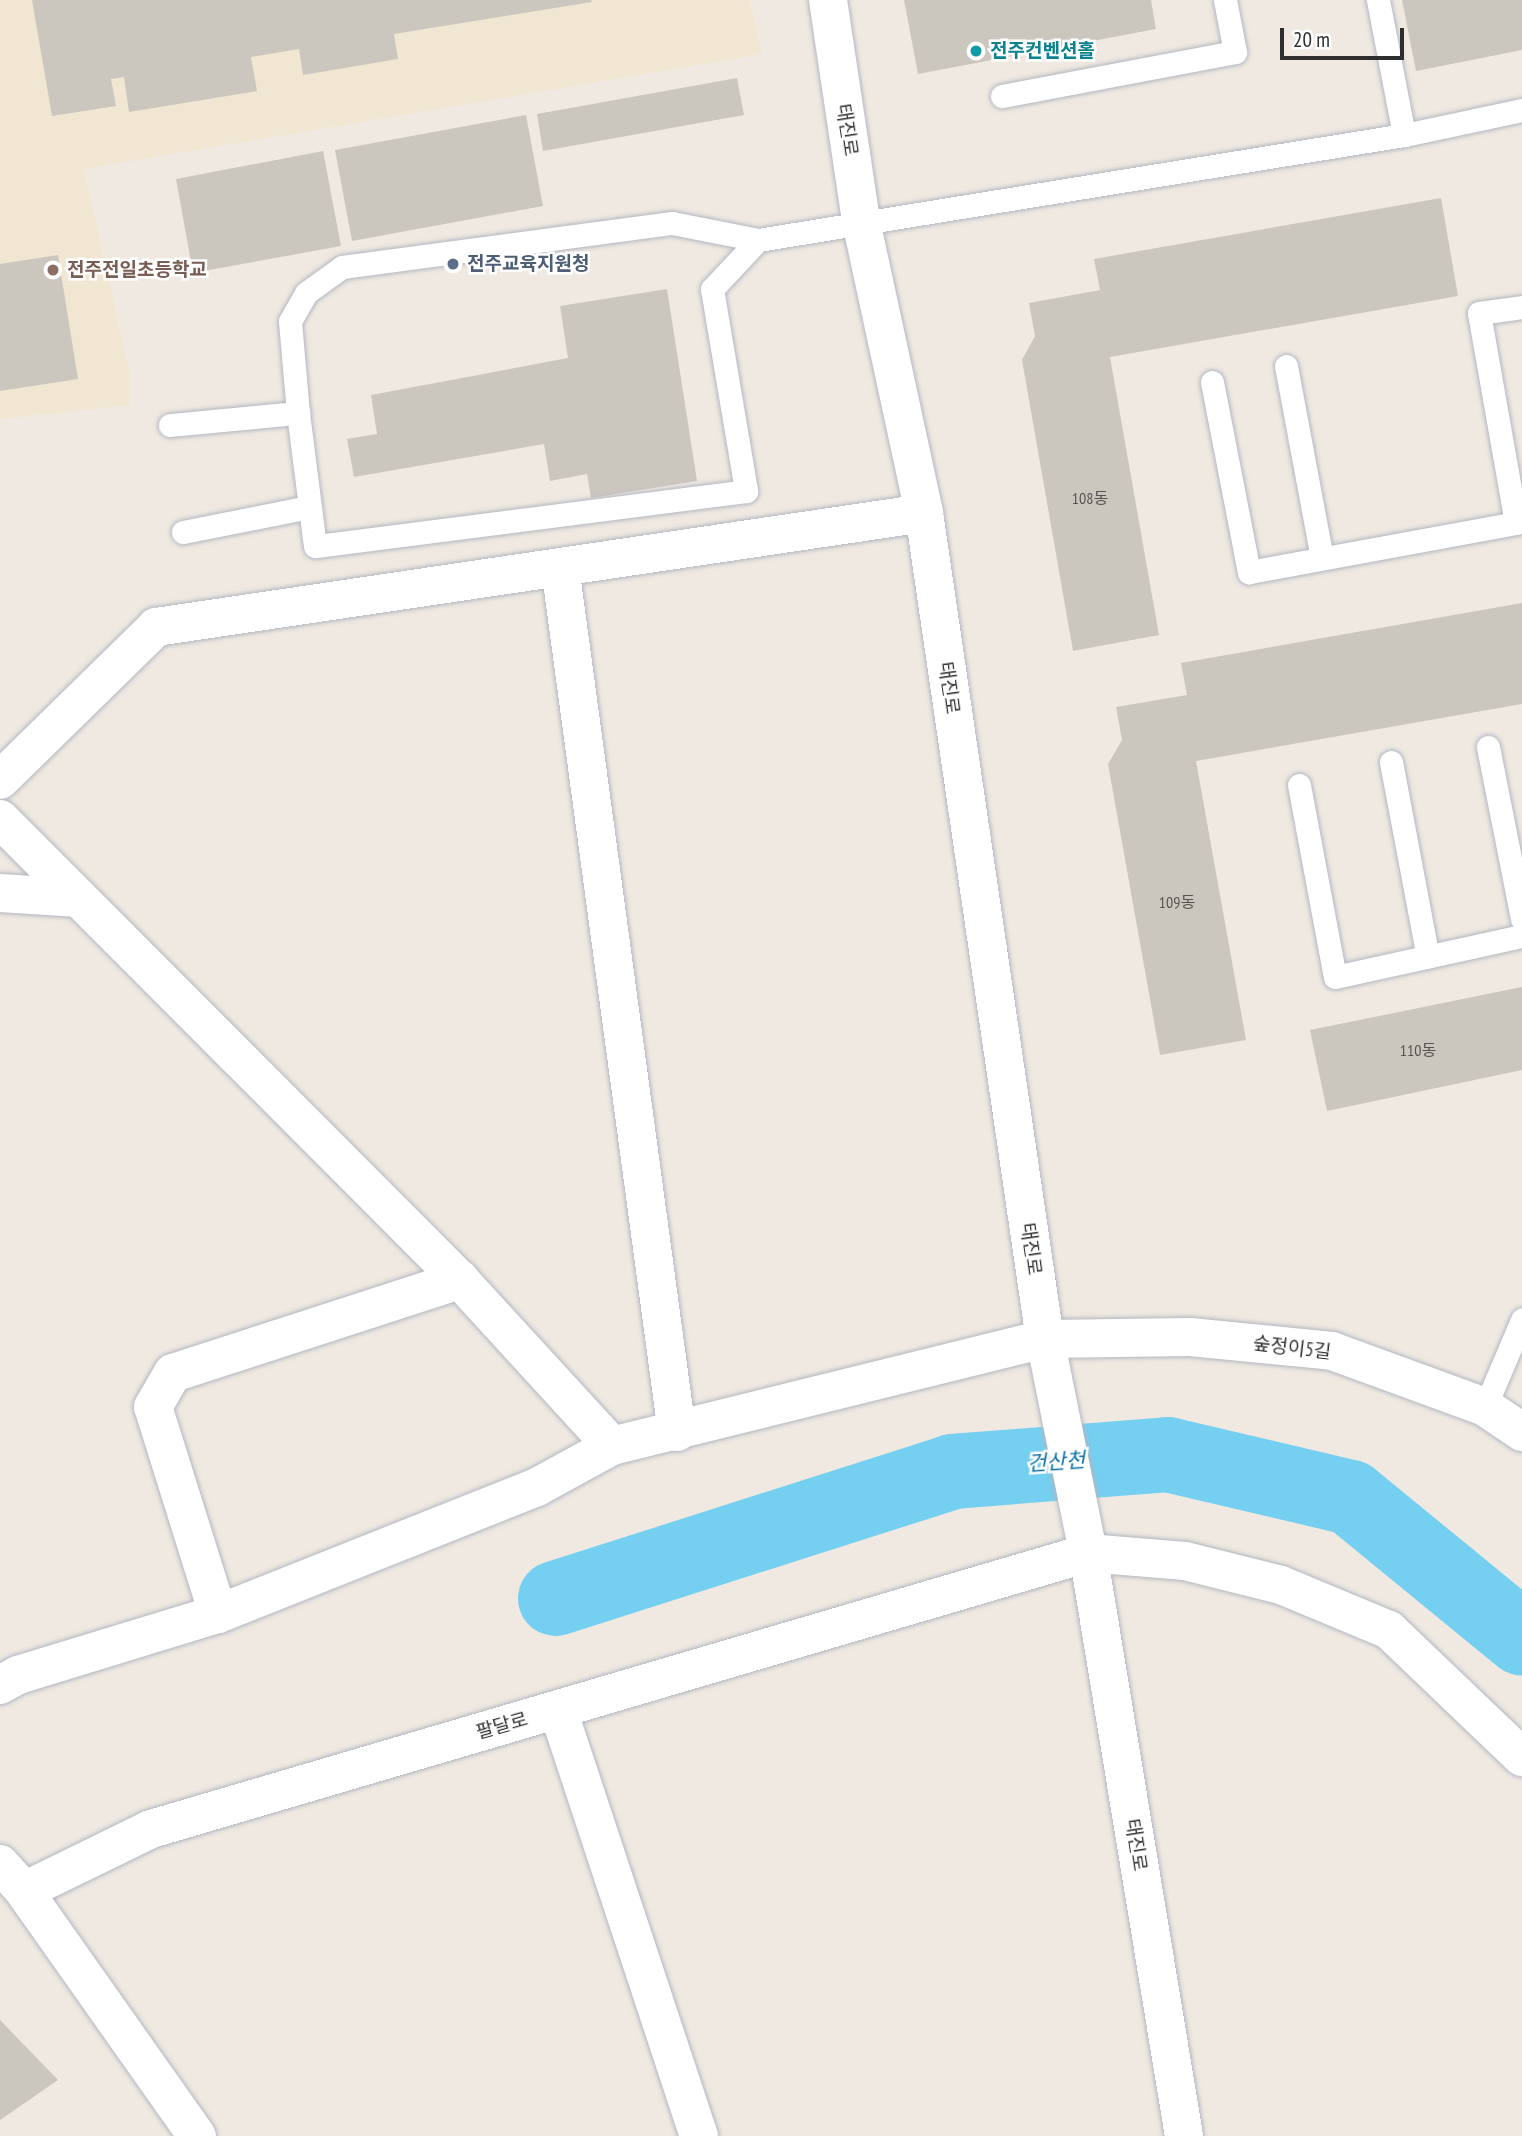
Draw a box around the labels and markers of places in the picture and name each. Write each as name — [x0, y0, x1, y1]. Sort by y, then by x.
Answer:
place label: 전주컨벤션홀 — [990, 40, 1095, 62]
marker: 전주컨벤션홀 — [968, 43, 984, 59]
place label: 전주교육지원청 — [467, 253, 589, 275]
marker: 전주교육지원청 — [445, 256, 461, 272]
place label: 전주전일초등학교 — [67, 259, 207, 281]
marker: 전주전일초등학교 — [45, 262, 61, 278]

